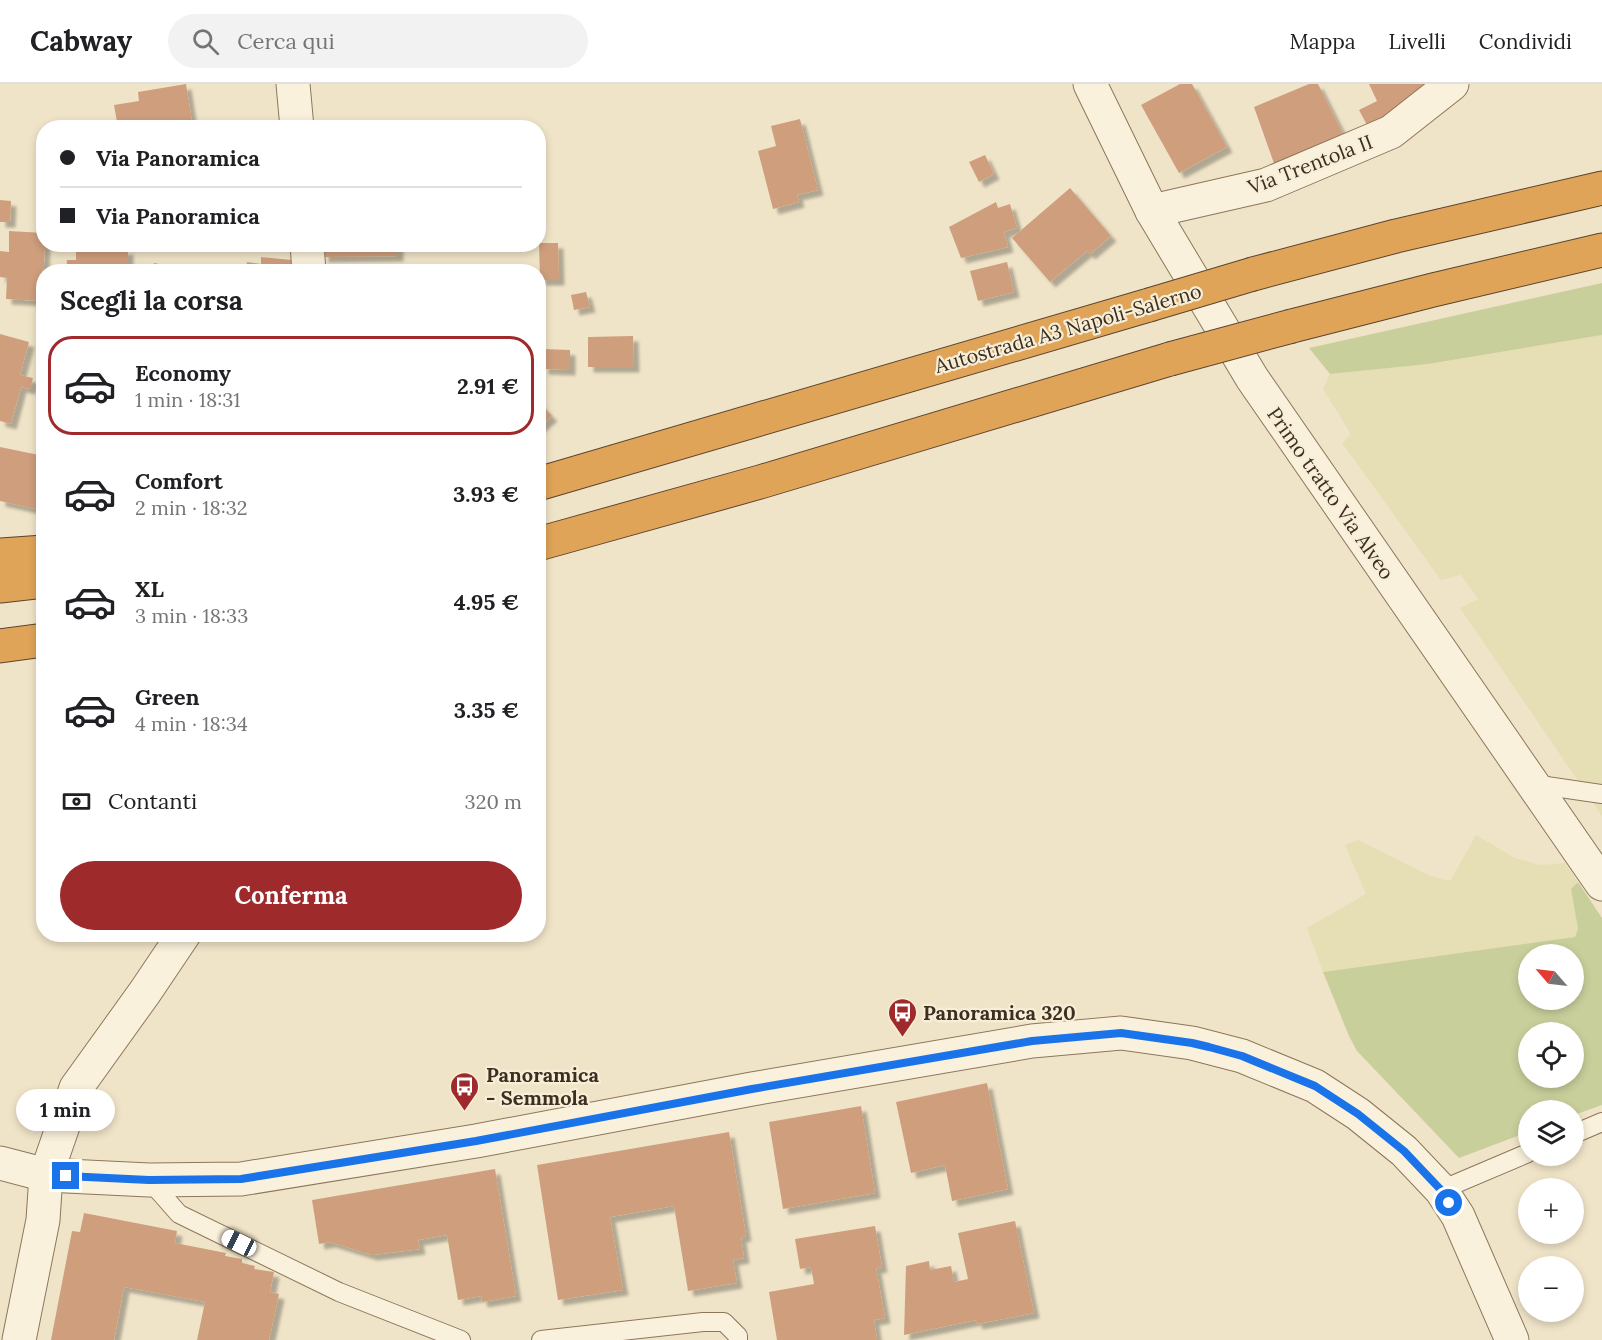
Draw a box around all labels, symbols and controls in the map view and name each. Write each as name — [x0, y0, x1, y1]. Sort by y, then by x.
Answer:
search box — [168, 14, 588, 68]
text: Cabway — [30, 23, 132, 59]
icon: search — [189, 25, 222, 58]
text: Cerca qui — [237, 27, 335, 55]
text: Mappa — [1290, 28, 1356, 55]
text: Livelli — [1389, 28, 1446, 55]
text: Condividi — [1479, 28, 1572, 55]
street label: Via Trentola II — [1243, 129, 1376, 200]
text: Via Panoramica — [96, 144, 260, 172]
text: Via Panoramica — [96, 202, 260, 230]
street label: Autostrada A3 Napoli-Salerno — [931, 278, 1204, 378]
text: Scegli la corsa — [60, 283, 243, 317]
icon: car — [63, 359, 117, 413]
text: Economy — [135, 359, 231, 387]
text: 2.91 € — [457, 372, 519, 400]
text: 1 min · 18:31 — [135, 387, 241, 412]
street label: Primo tratto Via Alveo — [1262, 402, 1400, 584]
icon: car — [63, 467, 117, 521]
text: Comfort — [135, 467, 223, 495]
text: 3.93 € — [453, 480, 519, 508]
text: 2 min · 18:32 — [135, 495, 248, 520]
icon: car — [63, 575, 117, 629]
text: XL — [135, 575, 164, 603]
text: 4.95 € — [454, 588, 519, 616]
text: 3 min · 18:33 — [135, 603, 248, 628]
icon: car — [63, 683, 117, 737]
text: Green — [135, 683, 200, 711]
text: 3.35 € — [454, 696, 519, 724]
text: 4 min · 18:34 — [135, 711, 248, 736]
icon: cash — [60, 785, 93, 818]
text: Contanti — [108, 787, 197, 815]
text: 320 m — [465, 789, 522, 814]
button: Conferma — [60, 861, 522, 930]
north arrow — [1518, 944, 1584, 1010]
map controls — [1518, 944, 1584, 1322]
bus stop icon: Panoramica 320 — [886, 996, 918, 1038]
place label: Panoramica 320 — [923, 1000, 1076, 1025]
button: locate — [1518, 1022, 1584, 1088]
place label: Panoramica - Semmola — [486, 1062, 599, 1110]
bus stop icon: Panoramica - Semmola — [449, 1070, 481, 1112]
callout: 1 min — [16, 1089, 116, 1131]
text: 1 min — [40, 1097, 91, 1122]
button: layers — [1518, 1100, 1584, 1166]
route end — [52, 1162, 79, 1189]
button: + — [1518, 1178, 1584, 1244]
route start — [1435, 1189, 1462, 1216]
car — [219, 1227, 259, 1259]
button: − — [1518, 1256, 1584, 1322]

